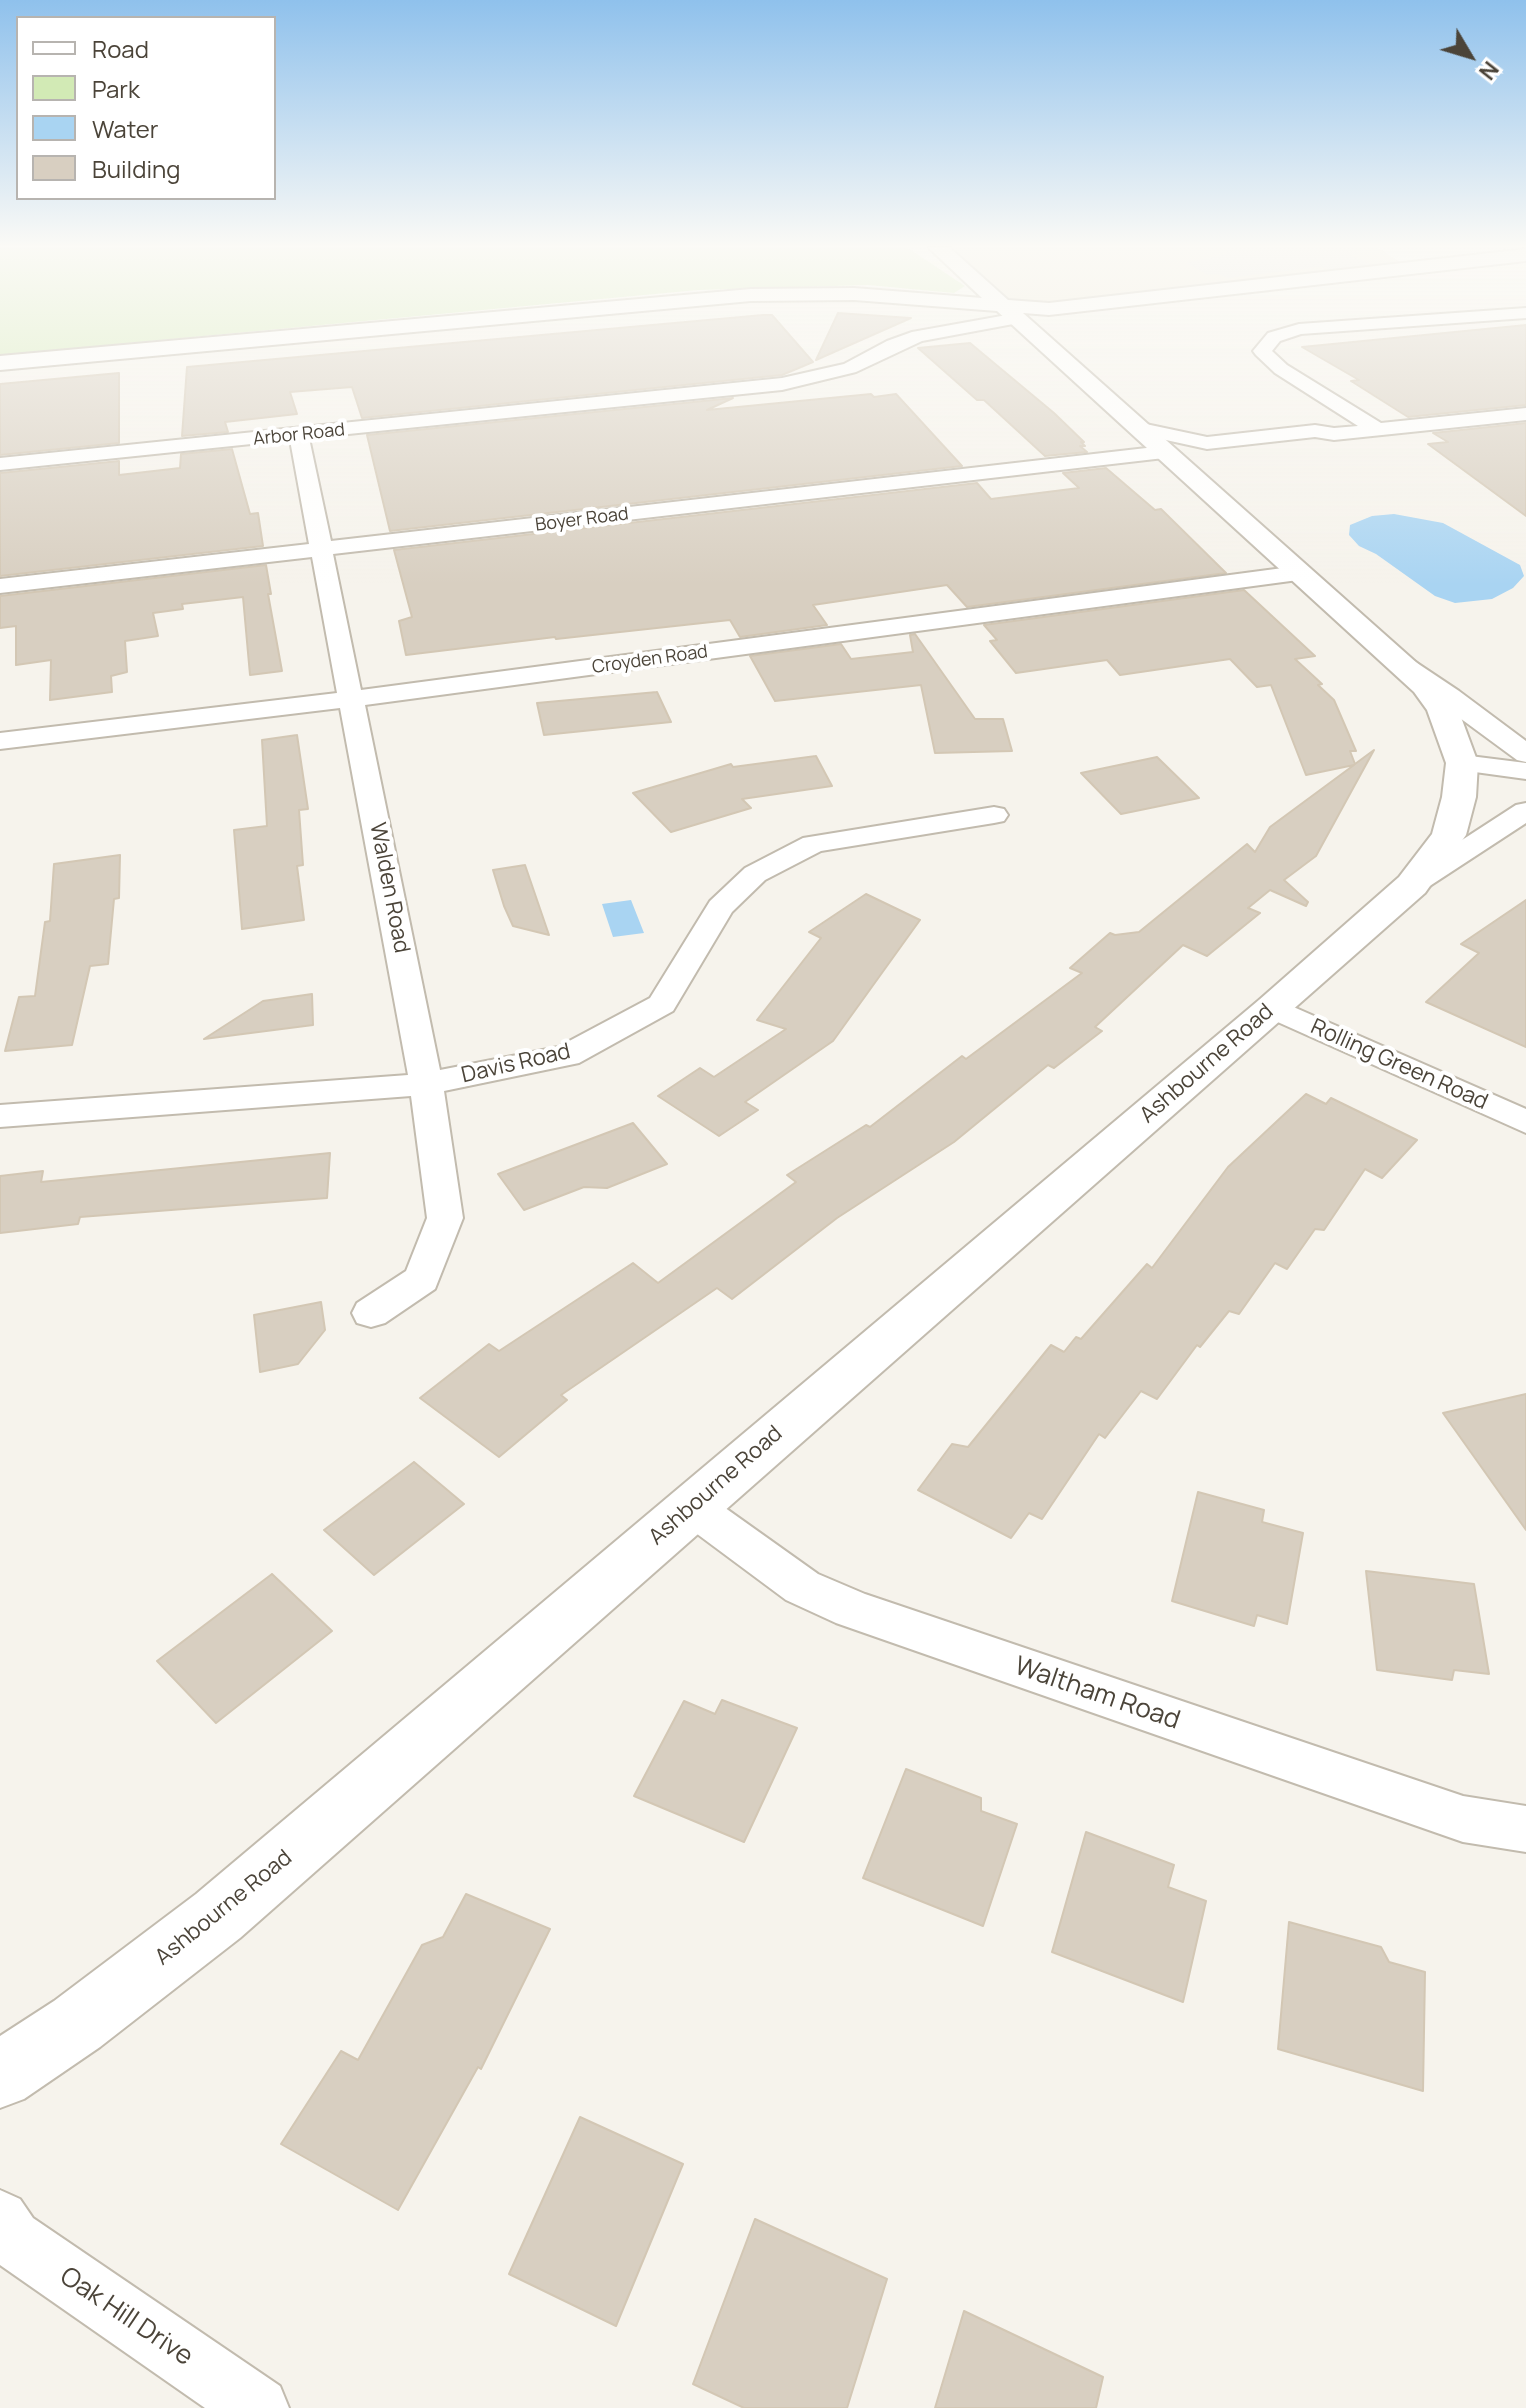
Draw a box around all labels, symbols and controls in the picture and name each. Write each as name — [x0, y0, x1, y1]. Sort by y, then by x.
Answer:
legend — [16, 16, 276, 200]
north arrow — [1430, 16, 1510, 96]
text: Road — [92, 32, 149, 65]
text: N — [1472, 55, 1506, 86]
text: Park — [92, 72, 140, 105]
text: Water — [92, 112, 159, 145]
text: Building — [92, 152, 180, 185]
street label: Arbor Road — [252, 419, 346, 451]
street label: Boyer Road — [534, 504, 630, 536]
street label: Croyden Road — [591, 641, 709, 679]
street label: Walden Road — [363, 821, 415, 955]
street label: Ashbourne Road — [1135, 999, 1279, 1129]
street label: Rolling Green Road — [1306, 1014, 1492, 1116]
street label: Davis Road — [459, 1039, 573, 1089]
street label: Ashbourne Road — [644, 1421, 788, 1551]
street label: Waltham Road — [1010, 1651, 1184, 1737]
street label: Ashbourne Road — [150, 1845, 298, 1971]
street label: Oak Hill Drive — [54, 2261, 198, 2373]

